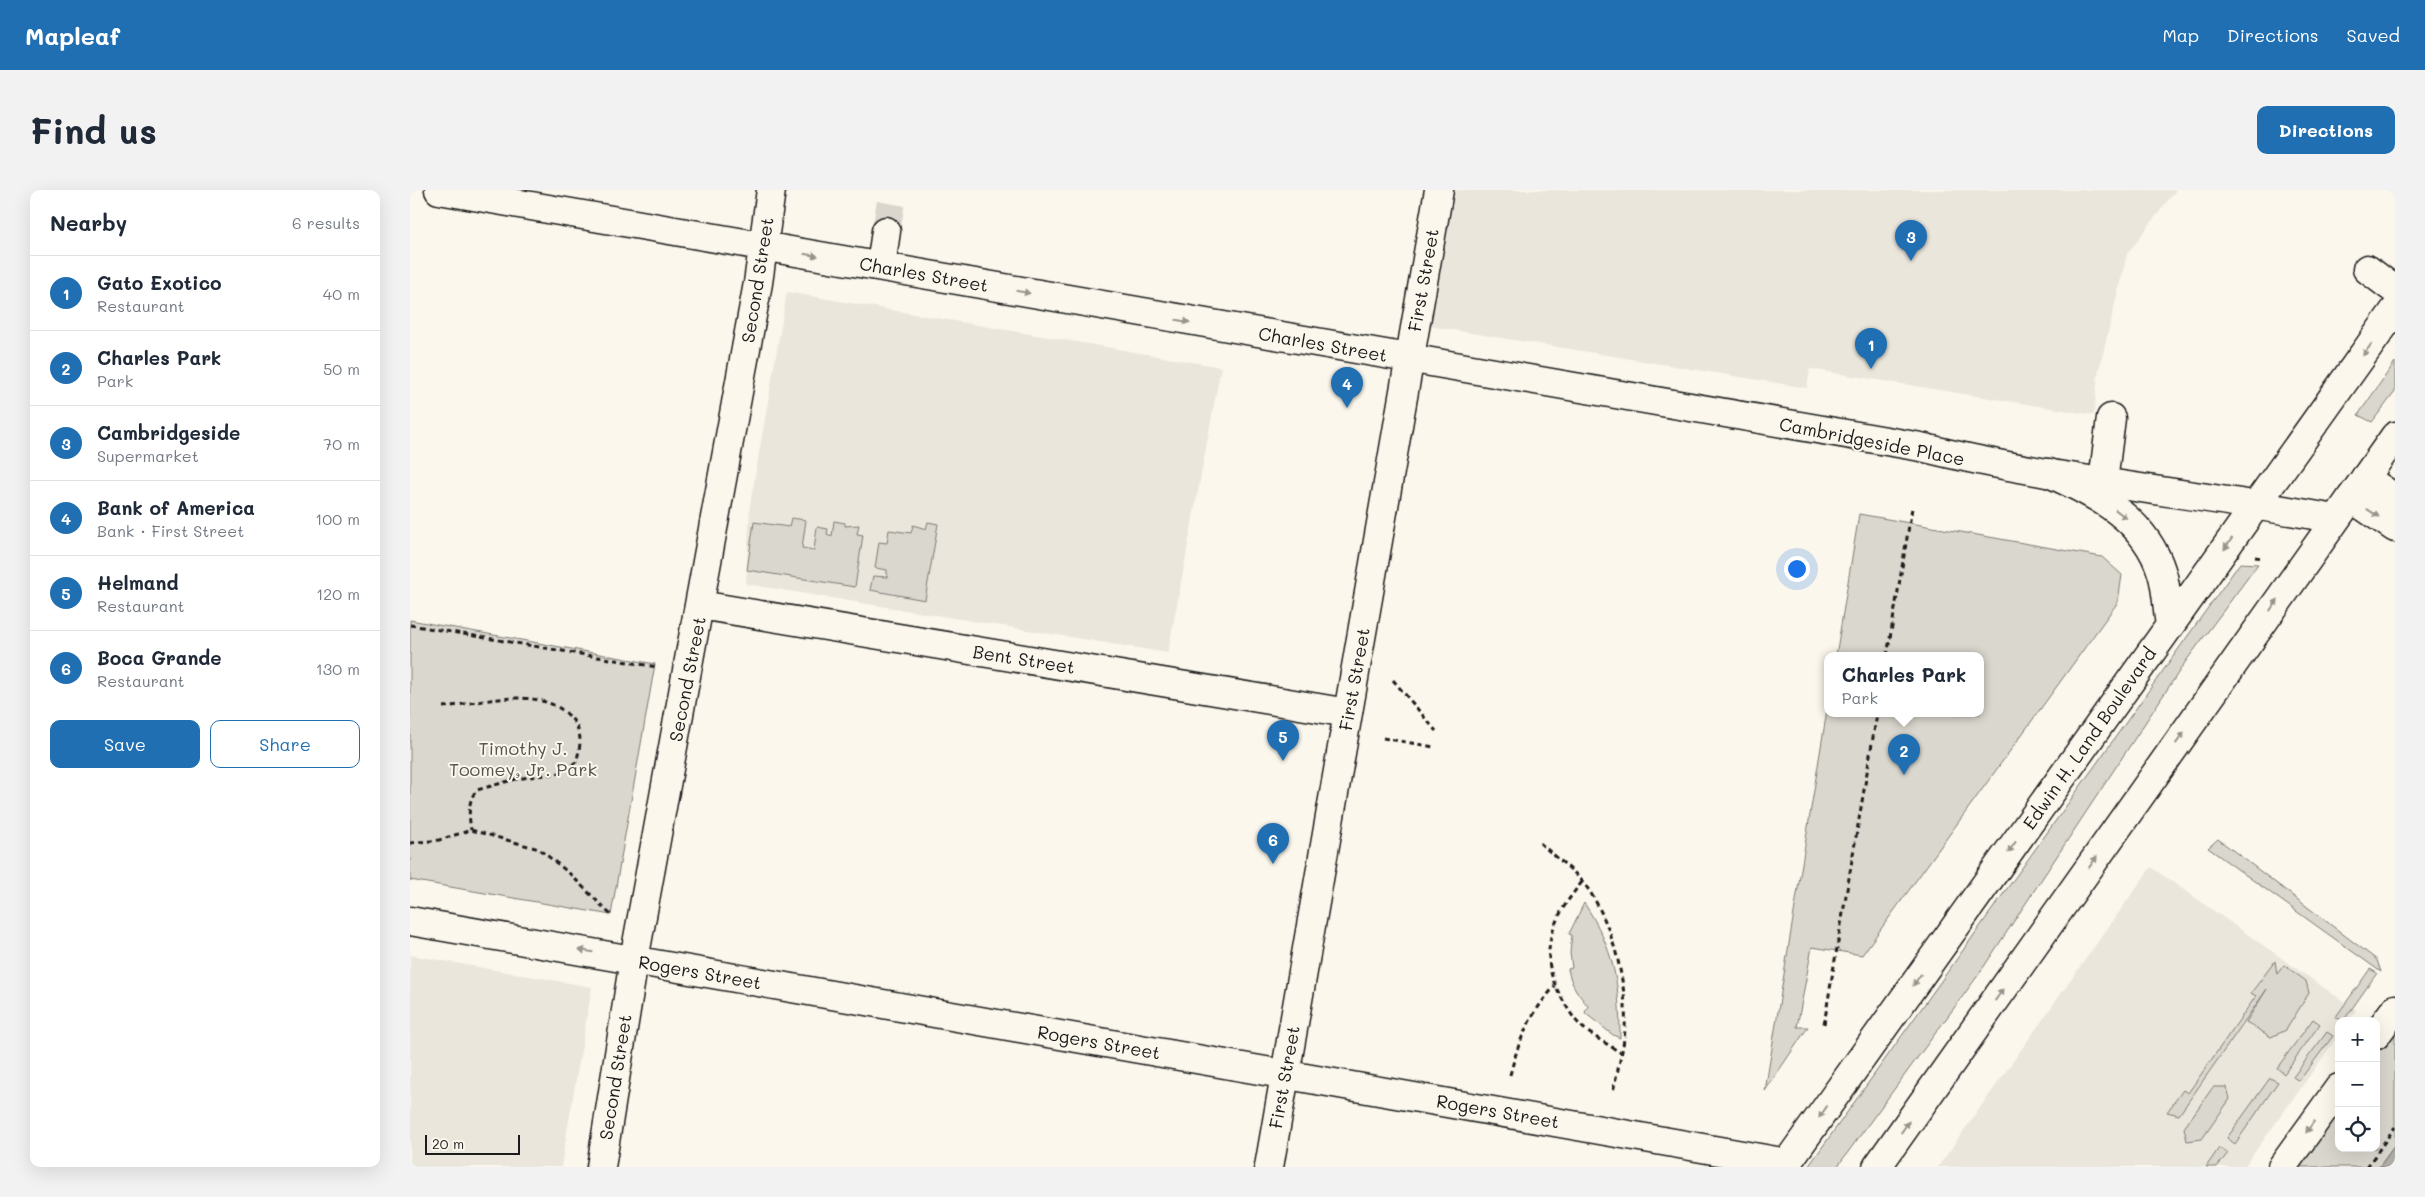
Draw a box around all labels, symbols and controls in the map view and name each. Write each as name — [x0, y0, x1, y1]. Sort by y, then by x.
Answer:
text: Mapleaf — [25, 20, 120, 51]
text: Map — [2162, 23, 2199, 47]
text: Directions — [2227, 23, 2319, 47]
text: Saved — [2347, 23, 2400, 47]
button: Directions — [2257, 106, 2395, 154]
text: Find us — [30, 107, 157, 153]
text: Nearby — [50, 209, 127, 236]
text: 6 results — [292, 212, 360, 233]
street label: Second Street — [735, 215, 779, 345]
pin: 3 — [1895, 220, 1927, 261]
street label: First Street — [1402, 227, 1444, 333]
one-way arrow — [804, 251, 820, 259]
street label: Charles Street — [858, 251, 990, 297]
text: Gato Exotico — [97, 270, 222, 295]
text: 1 — [62, 283, 70, 304]
text: 40 m — [323, 283, 360, 304]
one-way arrow — [1015, 288, 1031, 296]
text: Restaurant — [97, 295, 185, 316]
one-way arrow — [1175, 317, 1191, 325]
street label: Charles Street — [1257, 321, 1389, 367]
pin: 1 — [1855, 328, 1887, 369]
one-way arrow — [2362, 343, 2372, 356]
text: Charles Park — [97, 345, 221, 370]
text: 2 — [62, 358, 70, 379]
text: 50 m — [323, 358, 360, 379]
pin: 4 — [1331, 367, 1363, 408]
text: Park — [97, 370, 133, 391]
street label: Cambridgeside Place — [1777, 411, 1967, 471]
text: Cambridgeside — [97, 420, 240, 445]
text: 3 — [61, 433, 71, 454]
text: 70 m — [323, 433, 360, 454]
text: Supermarket — [97, 445, 199, 466]
text: Bank of America — [97, 495, 255, 520]
text: 4 — [61, 508, 71, 529]
text: 100 m — [315, 508, 360, 529]
one-way arrow — [2366, 508, 2380, 518]
one-way arrow — [2114, 509, 2128, 519]
text: Bank · First Street — [97, 520, 244, 541]
one-way arrow — [2223, 537, 2233, 551]
your location — [1784, 556, 1810, 582]
text: Helmand — [97, 570, 178, 595]
text: 5 — [61, 583, 71, 604]
text: 120 m — [316, 583, 360, 604]
text: Restaurant — [97, 595, 185, 616]
one-way arrow — [2269, 598, 2279, 612]
street label: Second Street — [663, 614, 711, 744]
street label: First Street — [1333, 626, 1375, 732]
street label: Bent Street — [971, 639, 1077, 679]
street label: Edwin H. Land Boulevard — [2017, 642, 2161, 834]
text: Boca Grande — [97, 645, 222, 670]
popup — [1824, 652, 1984, 717]
text: 6 — [61, 658, 71, 679]
text: 130 m — [316, 658, 360, 679]
text: Charles Park — [1842, 662, 1966, 687]
text: Restaurant — [97, 670, 185, 691]
text: Park — [1842, 687, 1878, 708]
button: Save — [50, 720, 200, 768]
button: Share — [210, 720, 360, 768]
pin: 5 — [1267, 720, 1299, 761]
one-way arrow — [2175, 731, 2185, 745]
pin: 2 — [1888, 734, 1920, 775]
park label: Timothy J. Toomey, Jr. Park — [449, 736, 597, 781]
pin: 6 — [1257, 823, 1289, 864]
one-way arrow — [2007, 840, 2017, 854]
one-way arrow — [2087, 856, 2098, 869]
one-way arrow — [577, 947, 593, 955]
street label: Rogers Street — [637, 949, 763, 995]
one-way arrow — [1912, 973, 1923, 986]
one-way arrow — [1994, 988, 2004, 1001]
street label: Second Street — [593, 1012, 637, 1142]
map controls — [2335, 1017, 2380, 1152]
button: + — [2335, 1017, 2380, 1062]
street label: Rogers Street — [1036, 1019, 1162, 1065]
street label: First Street — [1263, 1024, 1305, 1130]
button: − — [2335, 1062, 2380, 1107]
street label: Rogers Street — [1435, 1088, 1561, 1134]
one-way arrow — [1818, 1105, 1828, 1119]
button: locate — [2335, 1107, 2380, 1152]
one-way arrow — [1900, 1120, 1910, 1134]
one-way arrow — [2305, 1120, 2316, 1133]
scale bar — [425, 1132, 520, 1155]
text: 20 m — [432, 1134, 464, 1153]

